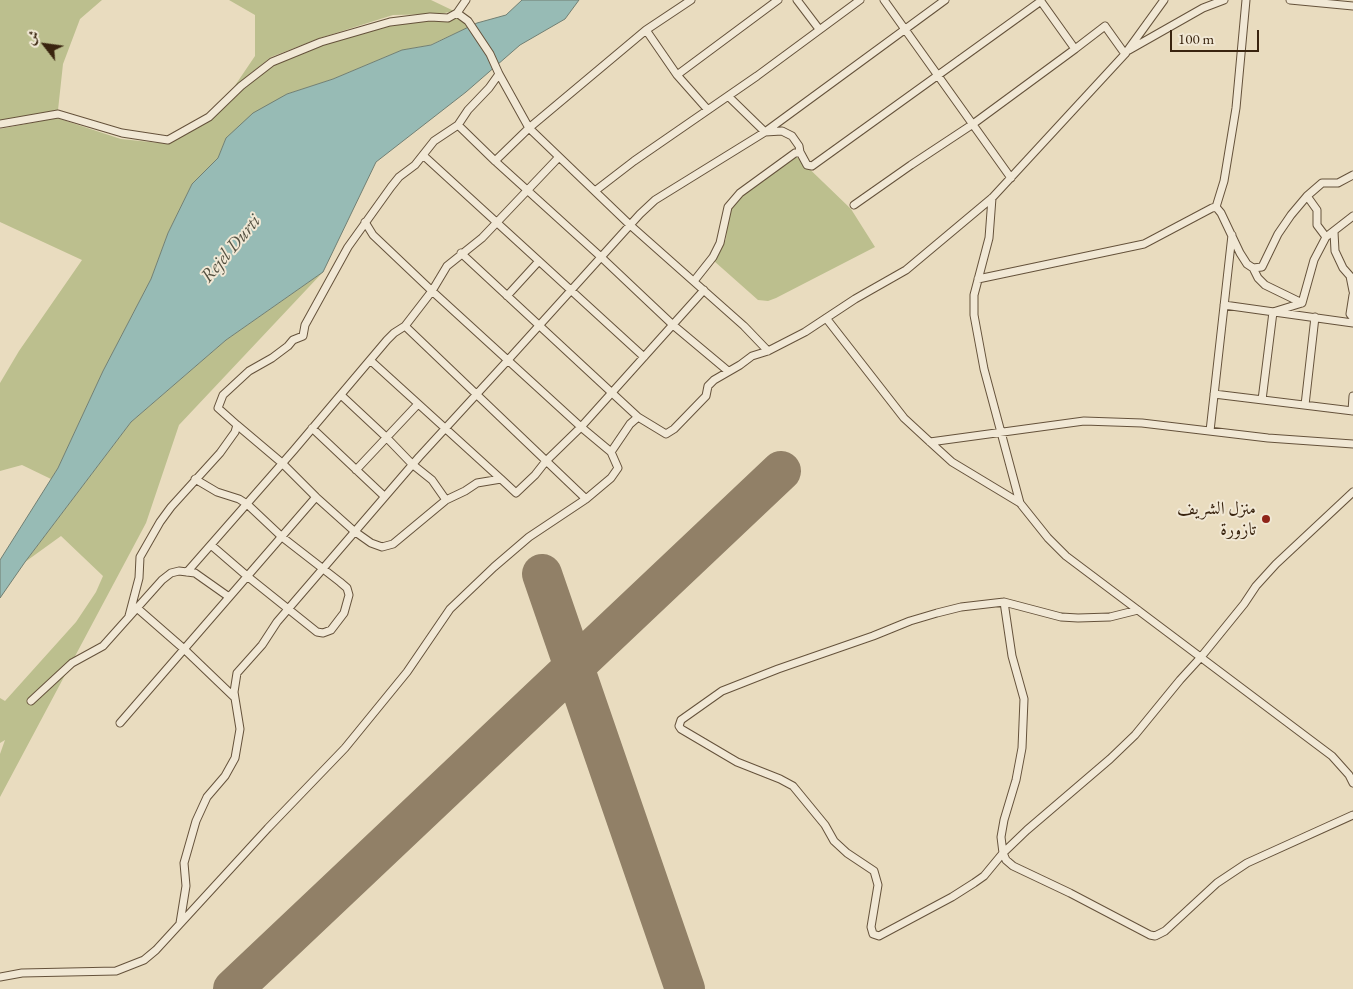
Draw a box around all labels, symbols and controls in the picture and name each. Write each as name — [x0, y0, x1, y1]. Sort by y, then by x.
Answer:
north arrow — [20, 20, 70, 70]
scale bar — [1173, 20, 1262, 52]
text: ش — [21, 27, 43, 48]
text: 100 m — [1178, 29, 1214, 48]
water label: Rejel Durti — [196, 210, 266, 288]
place label: منزل الشريف تازورة — [1177, 498, 1256, 540]
marker: منزل الشريف تازورة — [1260, 513, 1272, 525]

